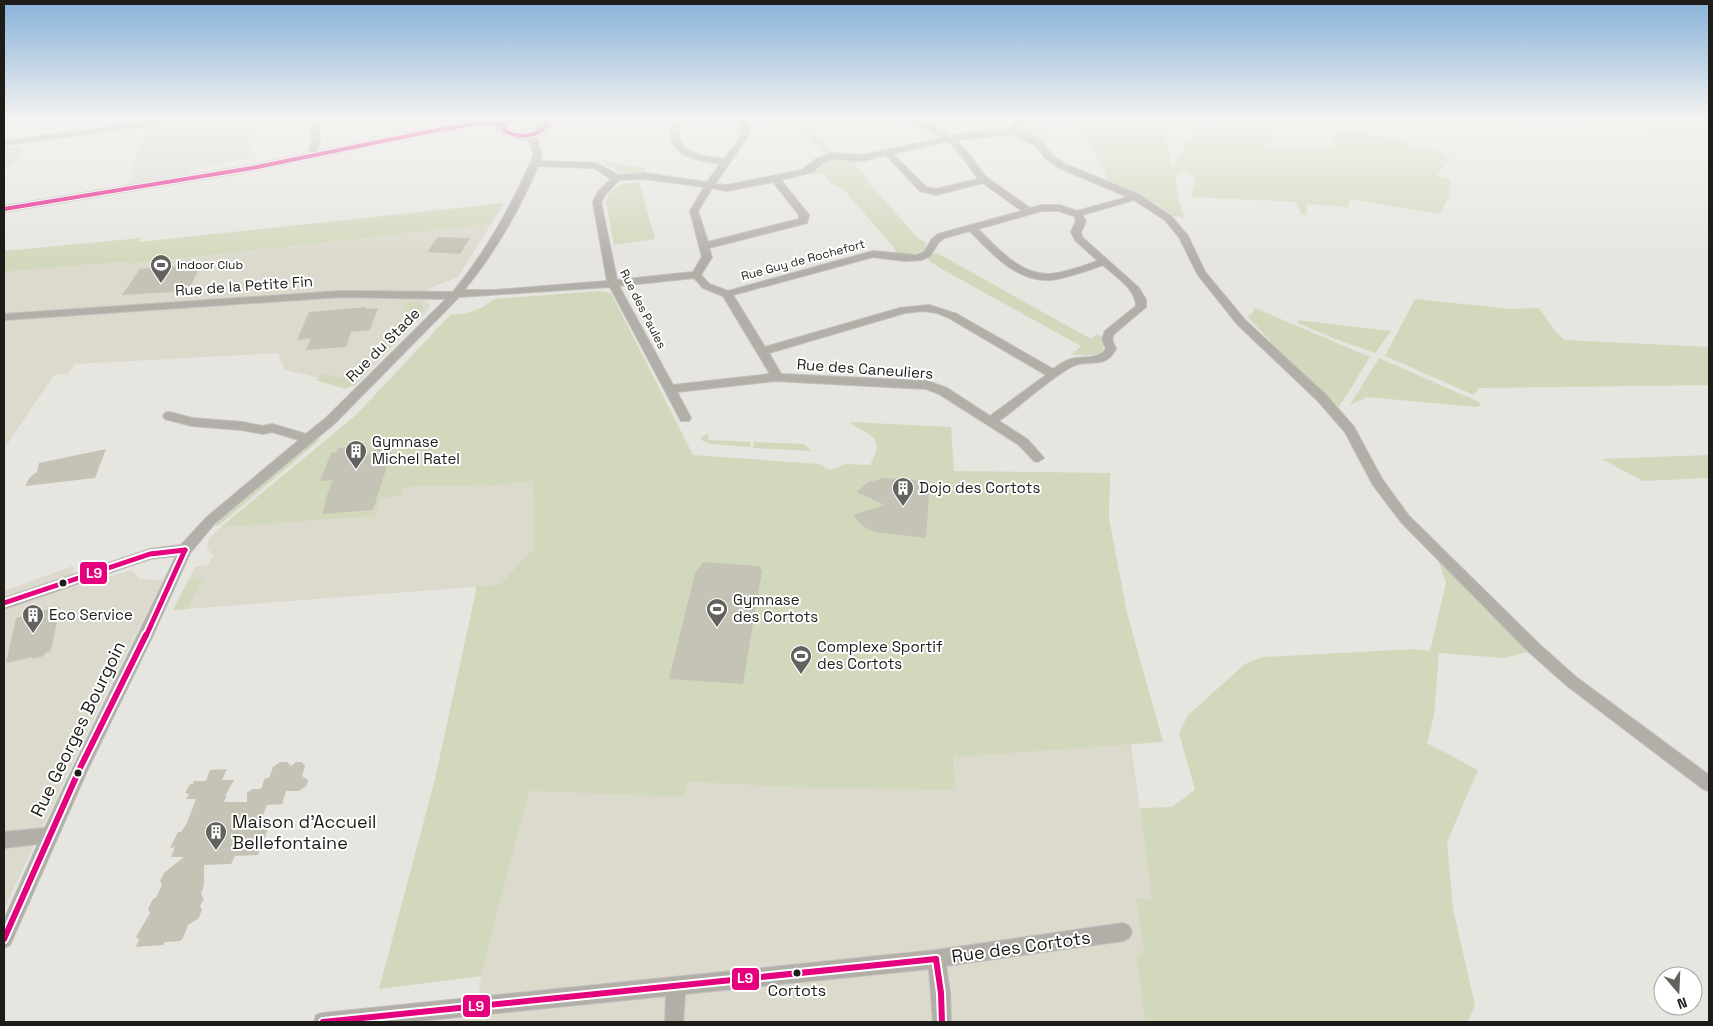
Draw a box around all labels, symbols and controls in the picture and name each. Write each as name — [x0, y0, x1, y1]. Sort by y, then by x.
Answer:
street label: Rue Guy de Rochefort — [739, 236, 867, 284]
sports icon: Indoor Club — [149, 253, 173, 284]
place label: Indoor Club — [177, 257, 243, 273]
street label: Rue des Paules — [616, 267, 670, 351]
street label: Rue de la Petite Fin — [174, 271, 314, 300]
street label: Rue du Stade — [342, 304, 424, 386]
street label: Rue des Caneuliers — [796, 354, 934, 383]
place label: Gymnase Michel Ratel — [372, 432, 460, 468]
building icon: Gymnase Michel Ratel — [344, 439, 368, 470]
building icon: Dojo des Cortots — [891, 476, 915, 507]
place label: Dojo des Cortots — [919, 478, 1040, 497]
line badge: L9 — [79, 561, 108, 585]
text: L9 — [86, 564, 102, 582]
unlabelled marker — [58, 578, 68, 588]
place label: Gymnase des Cortots — [733, 590, 818, 626]
sports icon: Gymnase des Cortots — [705, 597, 729, 628]
building icon: Eco Service — [21, 603, 45, 634]
place label: Eco Service — [49, 605, 133, 624]
street label: Rue Georges Bourgoin — [25, 637, 130, 820]
place label: Complexe Sportif des Cortots — [817, 637, 943, 673]
sports icon: Complexe Sportif des Cortots — [789, 644, 813, 675]
unlabelled marker — [73, 768, 83, 778]
place label: Maison d'Accueil Bellefontaine — [232, 810, 377, 854]
building icon: Maison d'Accueil Bellefontaine — [204, 820, 228, 851]
street label: Rue des Cortots — [950, 925, 1092, 968]
north arrow — [1653, 966, 1703, 1016]
line badge: L9 — [731, 967, 760, 991]
marker: Cortots — [792, 968, 802, 978]
text: L9 — [737, 969, 753, 987]
place label: Cortots — [768, 980, 826, 1001]
text: N — [1675, 993, 1690, 1013]
line badge: L9 — [462, 994, 491, 1018]
text: L9 — [468, 997, 484, 1015]

